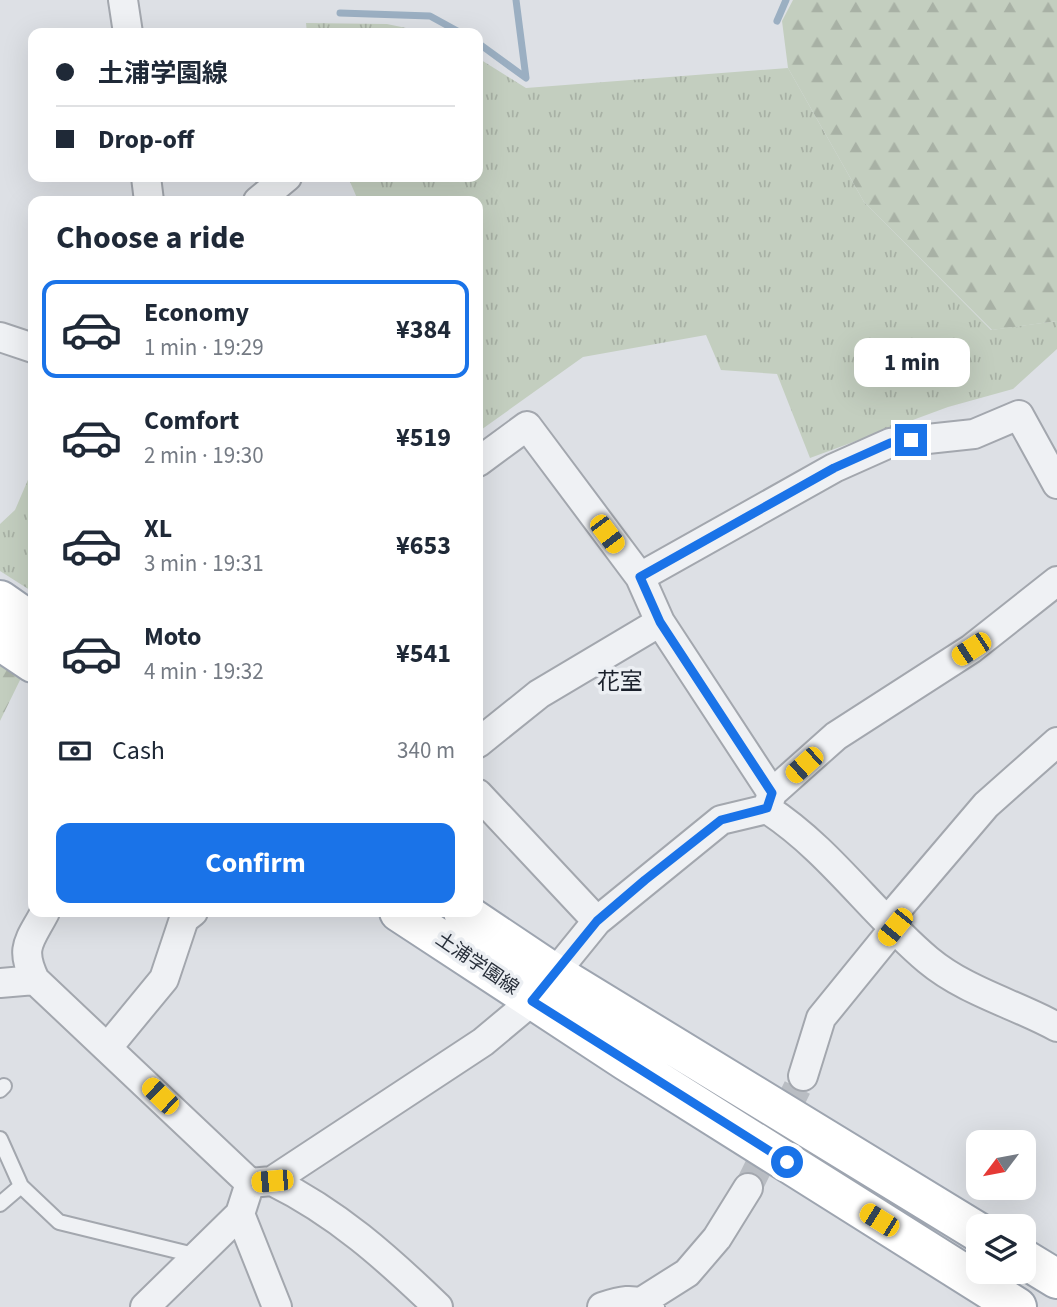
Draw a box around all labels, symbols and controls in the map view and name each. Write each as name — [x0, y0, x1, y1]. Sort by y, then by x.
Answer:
text: 土浦学園線 — [98, 55, 228, 92]
text: Drop-off — [98, 121, 194, 158]
text: Choose a ride — [56, 215, 245, 261]
text: Economy — [144, 294, 249, 331]
icon: car — [60, 298, 123, 361]
text: ¥384 — [396, 311, 451, 348]
text: 1 min · 19:29 — [144, 331, 264, 364]
callout: 1 min — [853, 338, 969, 388]
text: 1 min — [884, 346, 940, 379]
text: Comfort — [144, 402, 239, 439]
icon: car — [60, 406, 123, 469]
text: ¥519 — [396, 419, 451, 456]
route end — [895, 424, 927, 456]
text: 2 min · 19:30 — [144, 439, 264, 472]
text: XL — [144, 510, 172, 547]
car — [586, 511, 629, 557]
icon: car — [60, 514, 123, 577]
text: ¥653 — [396, 527, 451, 564]
text: 3 min · 19:31 — [144, 547, 264, 580]
text: Moto — [144, 618, 201, 655]
icon: car — [60, 622, 123, 685]
car — [948, 629, 995, 669]
text: ¥541 — [396, 635, 451, 672]
text: 4 min · 19:32 — [144, 655, 264, 688]
district label: 花室 — [597, 665, 643, 698]
icon: cash — [56, 732, 94, 770]
text: Cash — [112, 732, 165, 769]
text: 340 m — [397, 734, 455, 767]
car — [782, 743, 827, 787]
button: Confirm — [56, 823, 455, 903]
car — [874, 904, 917, 950]
street label: 土浦学園線 — [430, 926, 524, 1002]
car — [138, 1074, 183, 1118]
north arrow — [966, 1130, 1036, 1200]
map controls — [966, 1130, 1036, 1284]
route start — [771, 1146, 803, 1178]
car — [251, 1169, 294, 1193]
car — [856, 1200, 903, 1240]
button: layers — [966, 1214, 1036, 1284]

